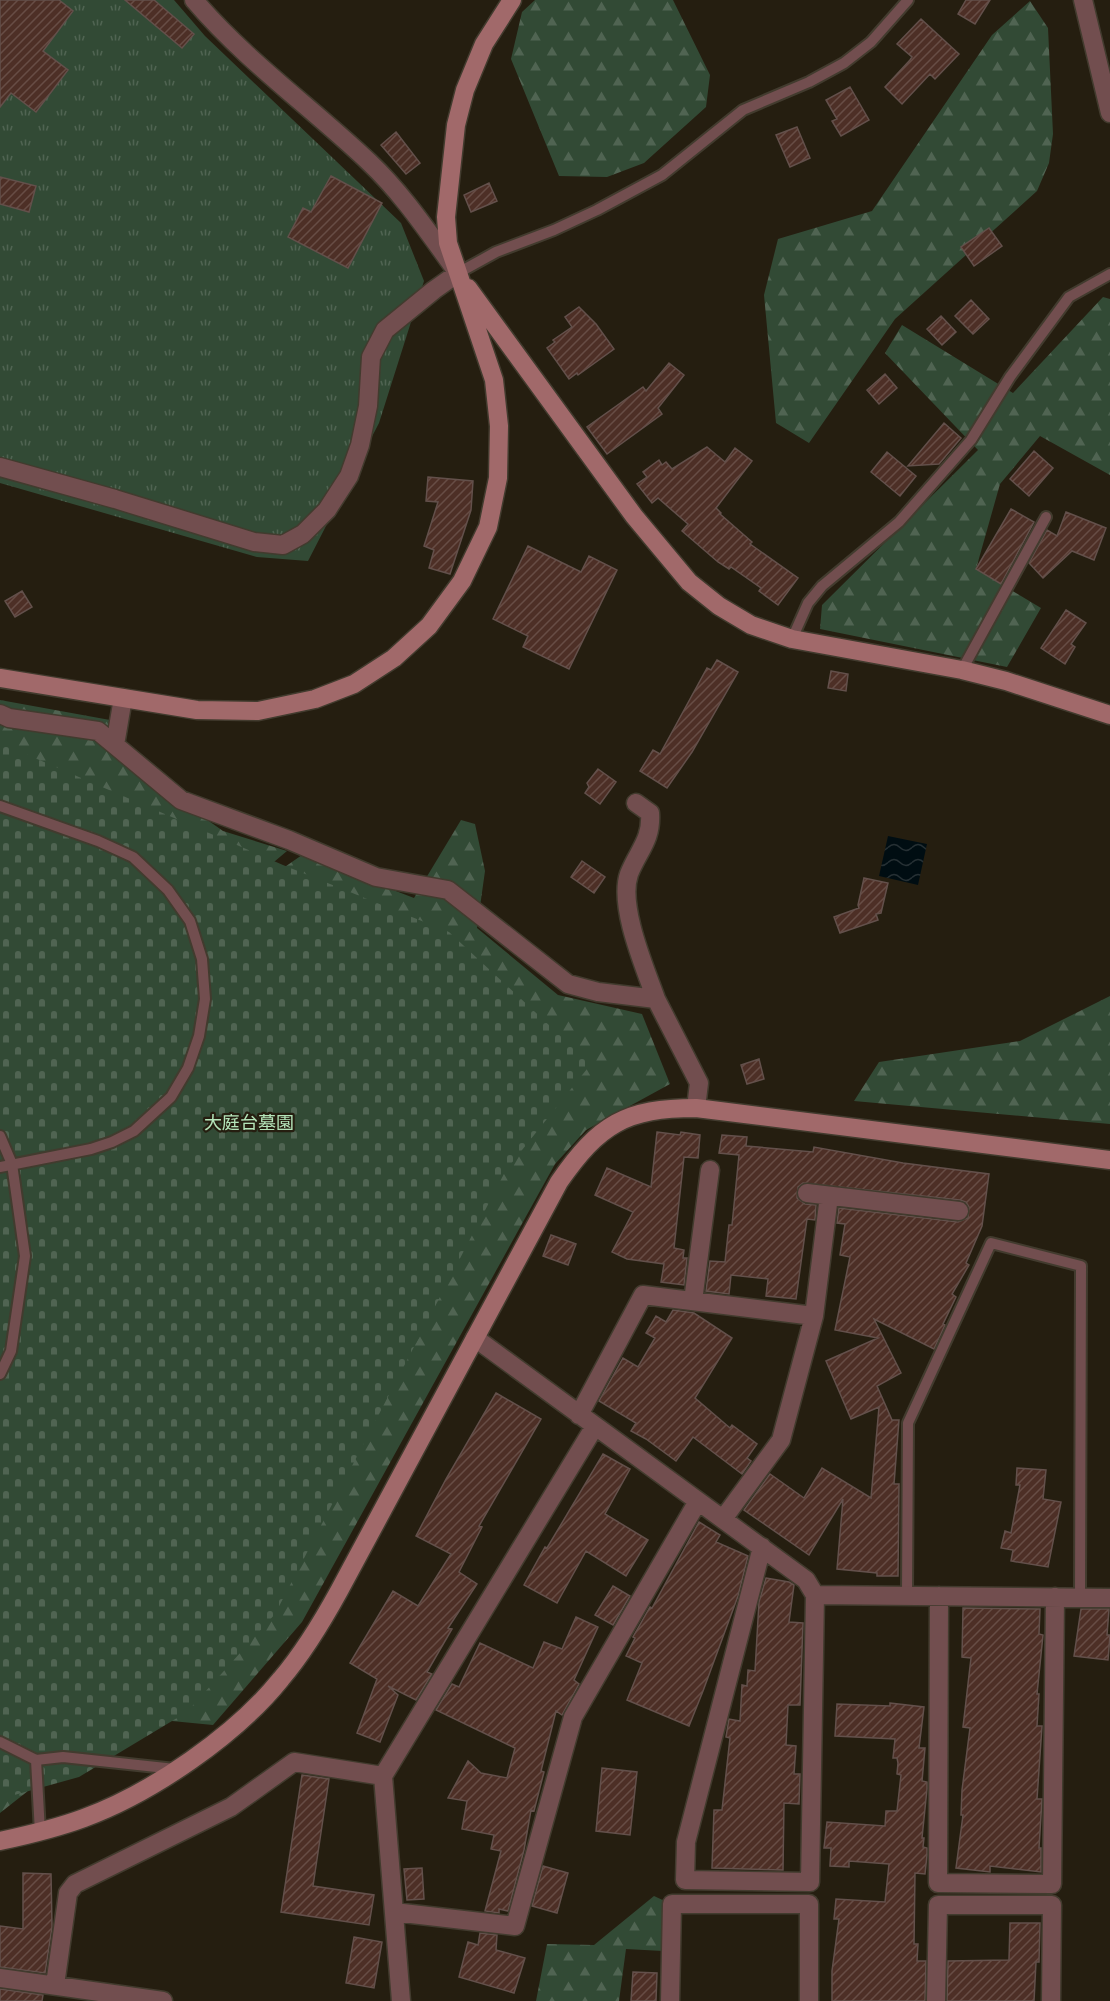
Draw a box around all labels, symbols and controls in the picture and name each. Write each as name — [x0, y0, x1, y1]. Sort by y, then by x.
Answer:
park label: 大庭台墓園 — [204, 1111, 294, 1134]

